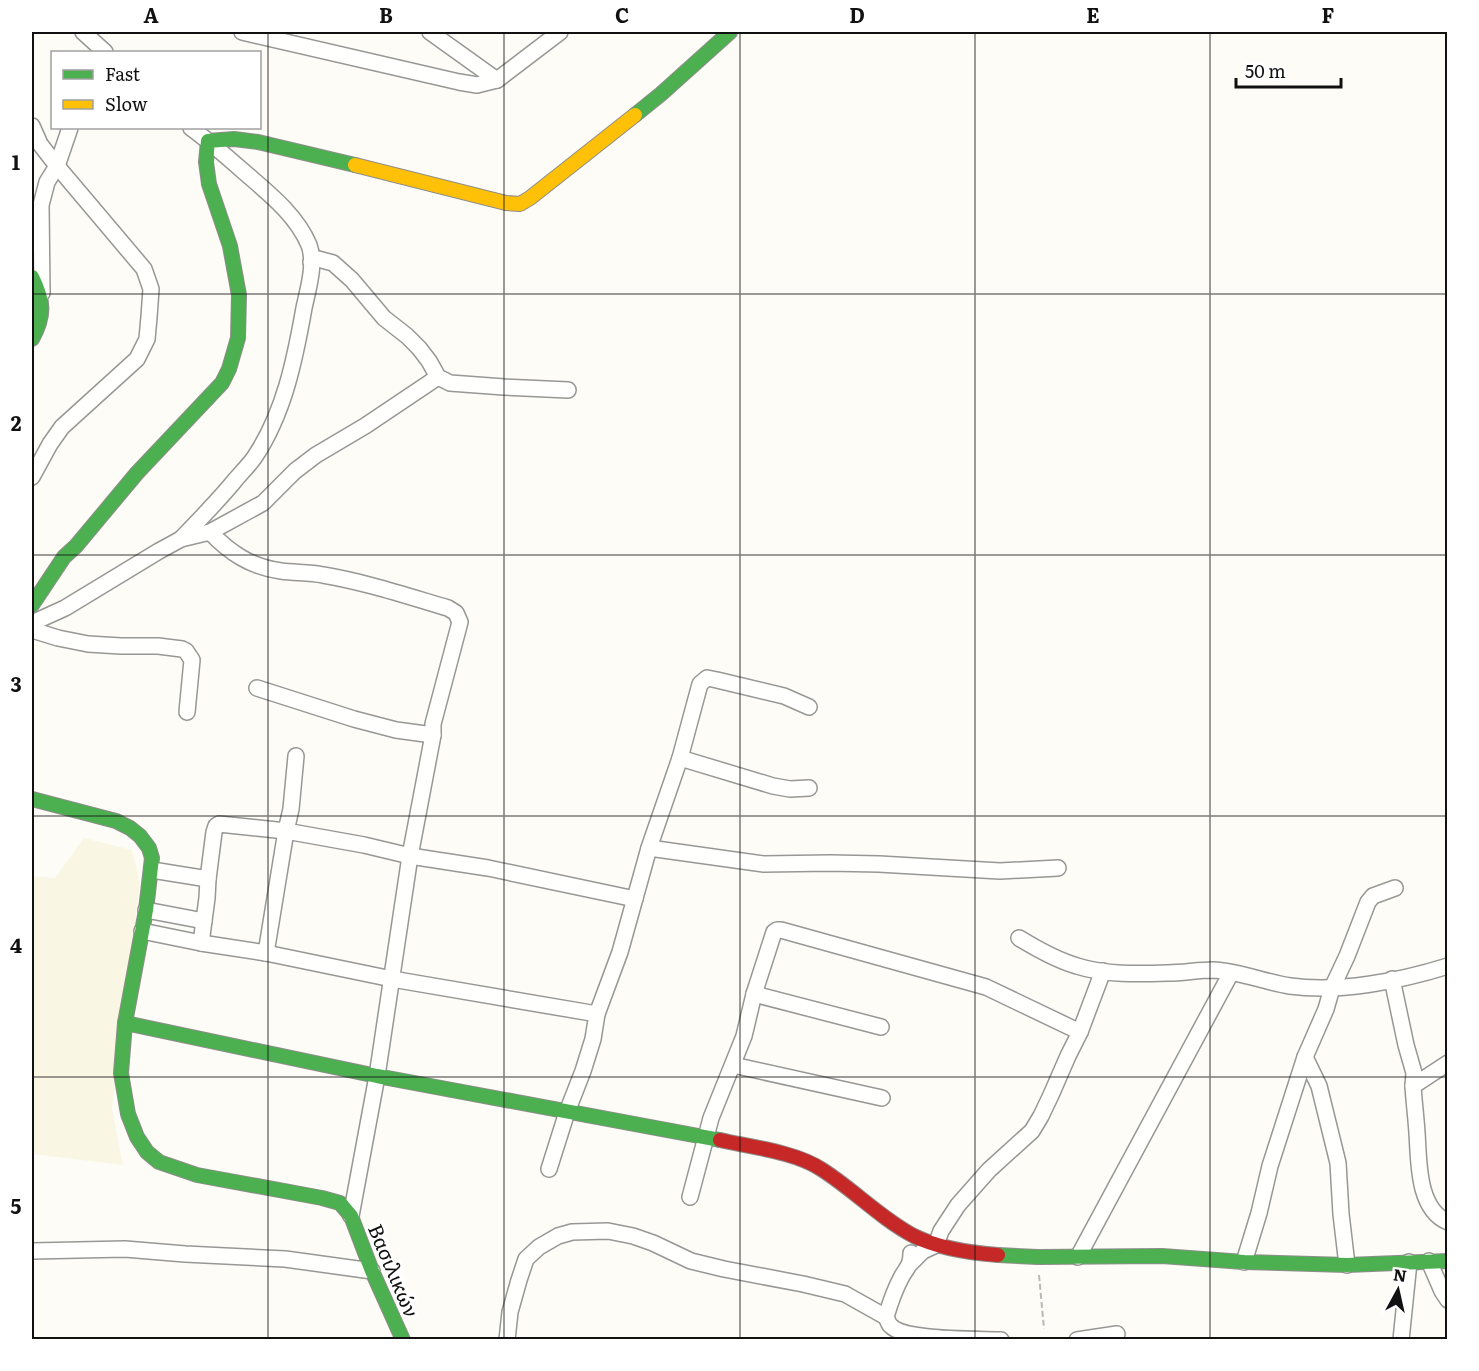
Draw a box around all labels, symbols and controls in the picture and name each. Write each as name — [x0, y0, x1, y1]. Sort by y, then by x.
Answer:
text: A — [143, 0, 159, 29]
text: B — [379, 0, 393, 29]
text: C — [615, 0, 629, 29]
text: D — [849, 0, 865, 29]
text: E — [1086, 0, 1100, 29]
text: F — [1322, 0, 1335, 29]
legend — [51, 51, 261, 129]
scale bar — [1236, 51, 1341, 89]
text: 50 m — [1245, 57, 1286, 84]
text: Fast — [105, 60, 141, 87]
text: Slow — [105, 90, 148, 117]
text: 1 — [12, 146, 20, 176]
text: 2 — [11, 407, 22, 437]
text: 3 — [10, 668, 22, 698]
text: 4 — [10, 929, 22, 959]
text: 5 — [11, 1190, 22, 1220]
street label: Βασιλικών — [362, 1219, 428, 1321]
north arrow — [1368, 1260, 1428, 1320]
text: N — [1392, 1261, 1409, 1287]

